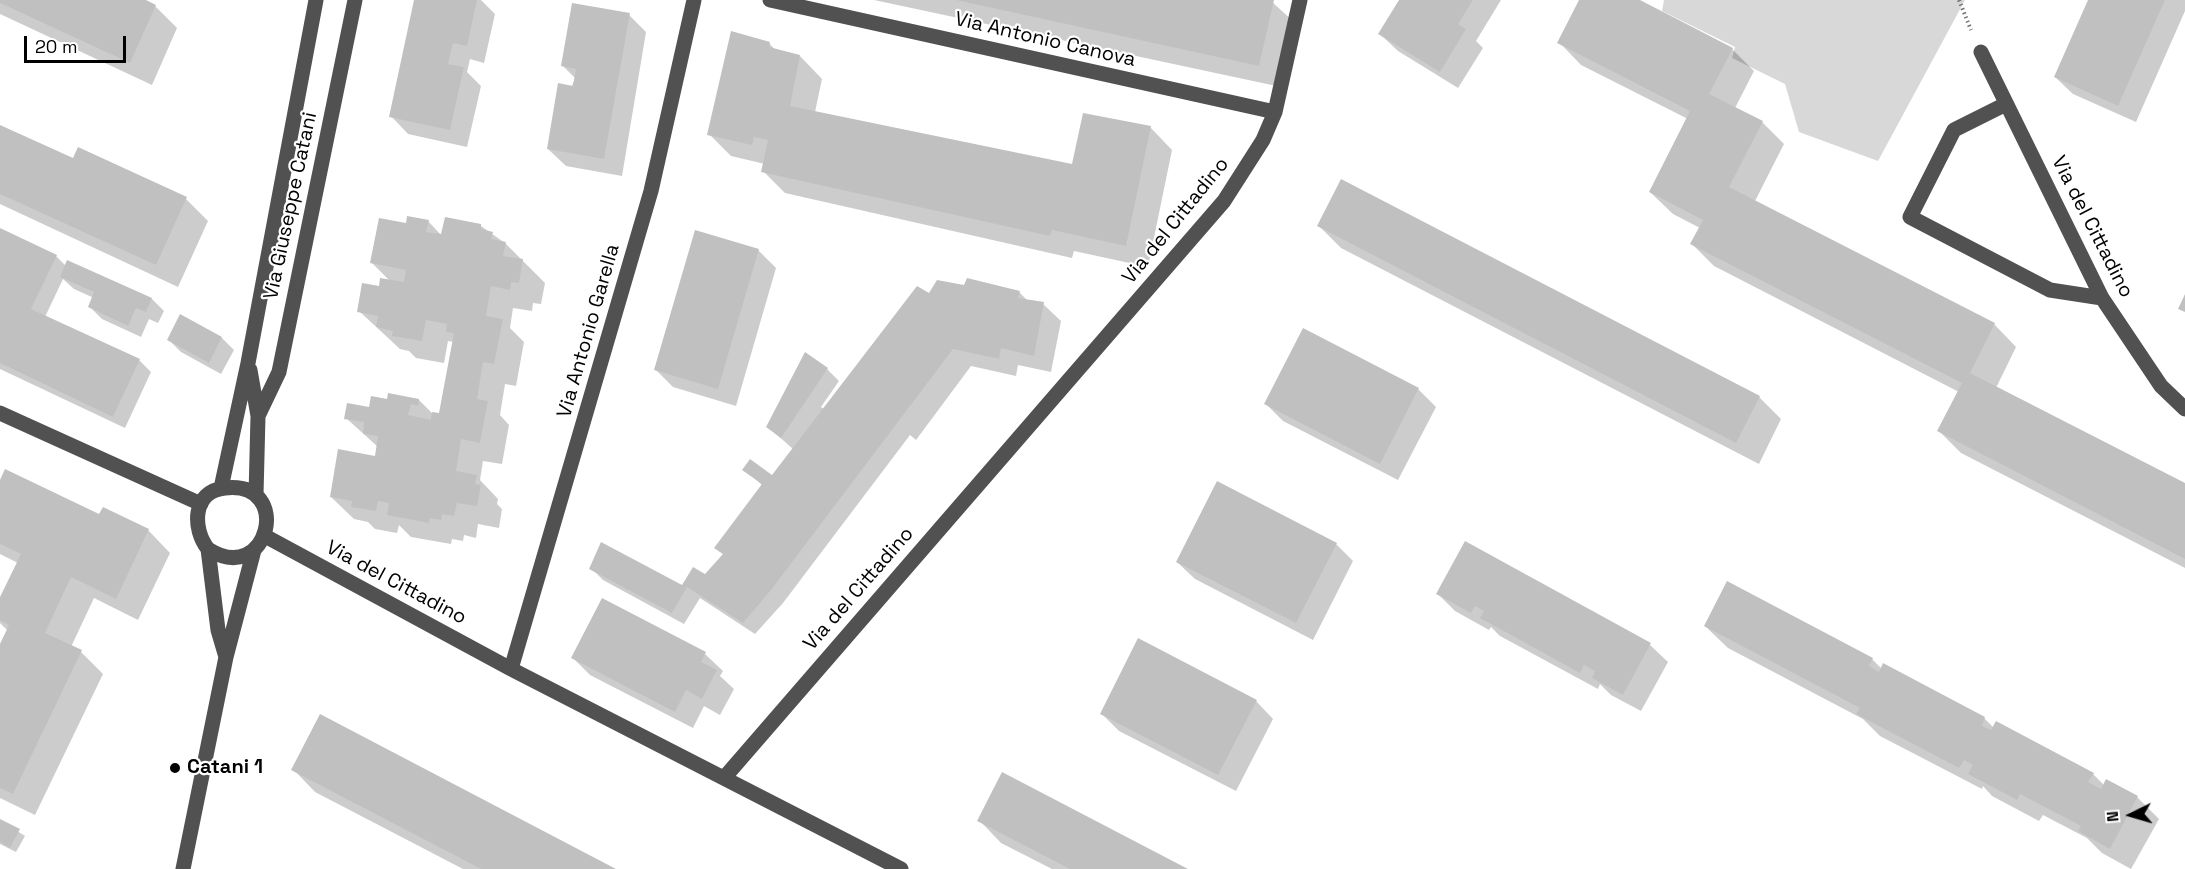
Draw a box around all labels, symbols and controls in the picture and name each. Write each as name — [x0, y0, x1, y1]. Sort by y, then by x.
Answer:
street label: Via Antonio Canova — [952, 8, 1138, 72]
scale bar — [27, 24, 129, 62]
text: 20 m — [35, 35, 78, 58]
street label: Via Giuseppe Catani — [259, 110, 323, 302]
street label: Via del Cittadino — [2046, 152, 2138, 302]
street label: Via del Cittadino — [1118, 153, 1234, 289]
street label: Via Antonio Garella — [553, 241, 625, 421]
street label: Via del Cittadino — [799, 522, 919, 656]
street label: Via del Cittadino — [322, 536, 470, 630]
place label: Catani 1 — [187, 756, 263, 780]
marker: Catani 1 — [168, 761, 182, 775]
north arrow — [2101, 785, 2161, 845]
text: N — [2102, 810, 2123, 823]

